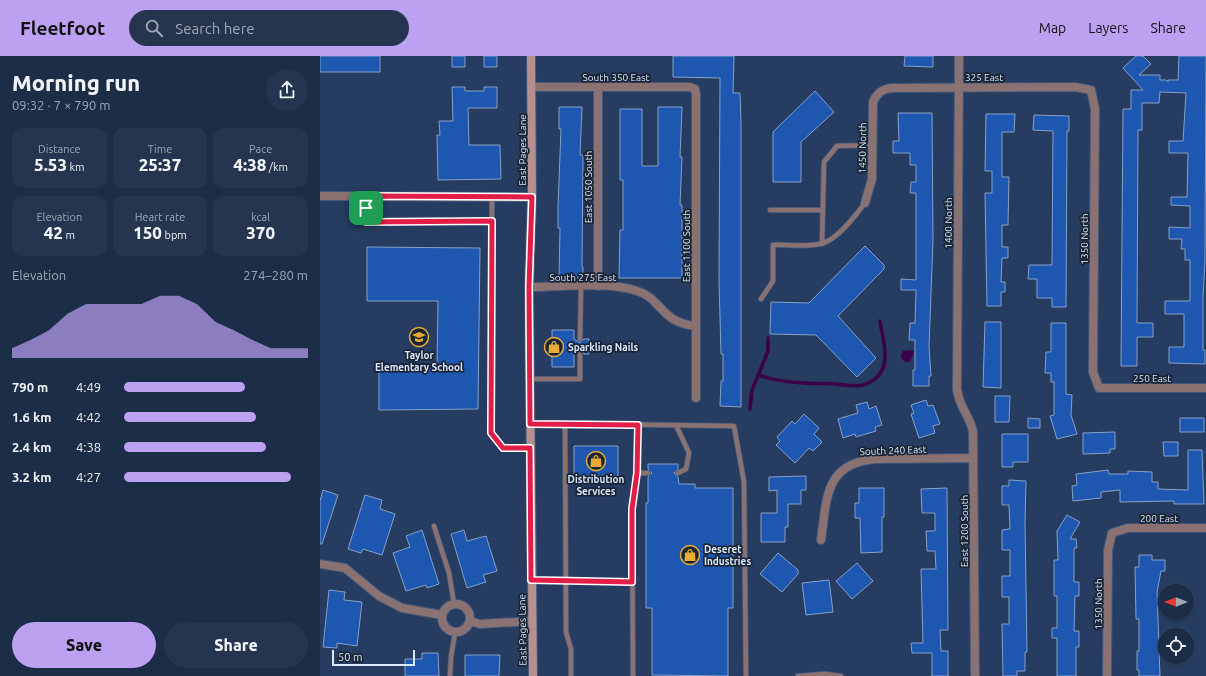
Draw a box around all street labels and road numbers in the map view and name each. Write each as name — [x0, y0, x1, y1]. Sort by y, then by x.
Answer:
street label: South 350 East — [583, 72, 650, 83]
street label: 325 East — [965, 72, 1003, 83]
street label: East Pages Lane — [517, 114, 528, 186]
street label: 1450 North — [857, 122, 868, 174]
street label: East 1050 South — [583, 151, 594, 223]
street label: 1400 North — [943, 197, 954, 249]
street label: East 1100 South — [681, 210, 692, 282]
street label: 1350 North — [1079, 213, 1090, 265]
street label: South 275 East — [550, 272, 617, 283]
street label: 250 East — [1133, 373, 1171, 384]
street label: South 240 East — [859, 444, 927, 457]
street label: East 1200 South — [959, 495, 970, 567]
street label: 200 East — [1140, 513, 1178, 524]
street label: 1350 North — [1093, 578, 1104, 630]
street label: East Pages Lane — [516, 594, 529, 666]

